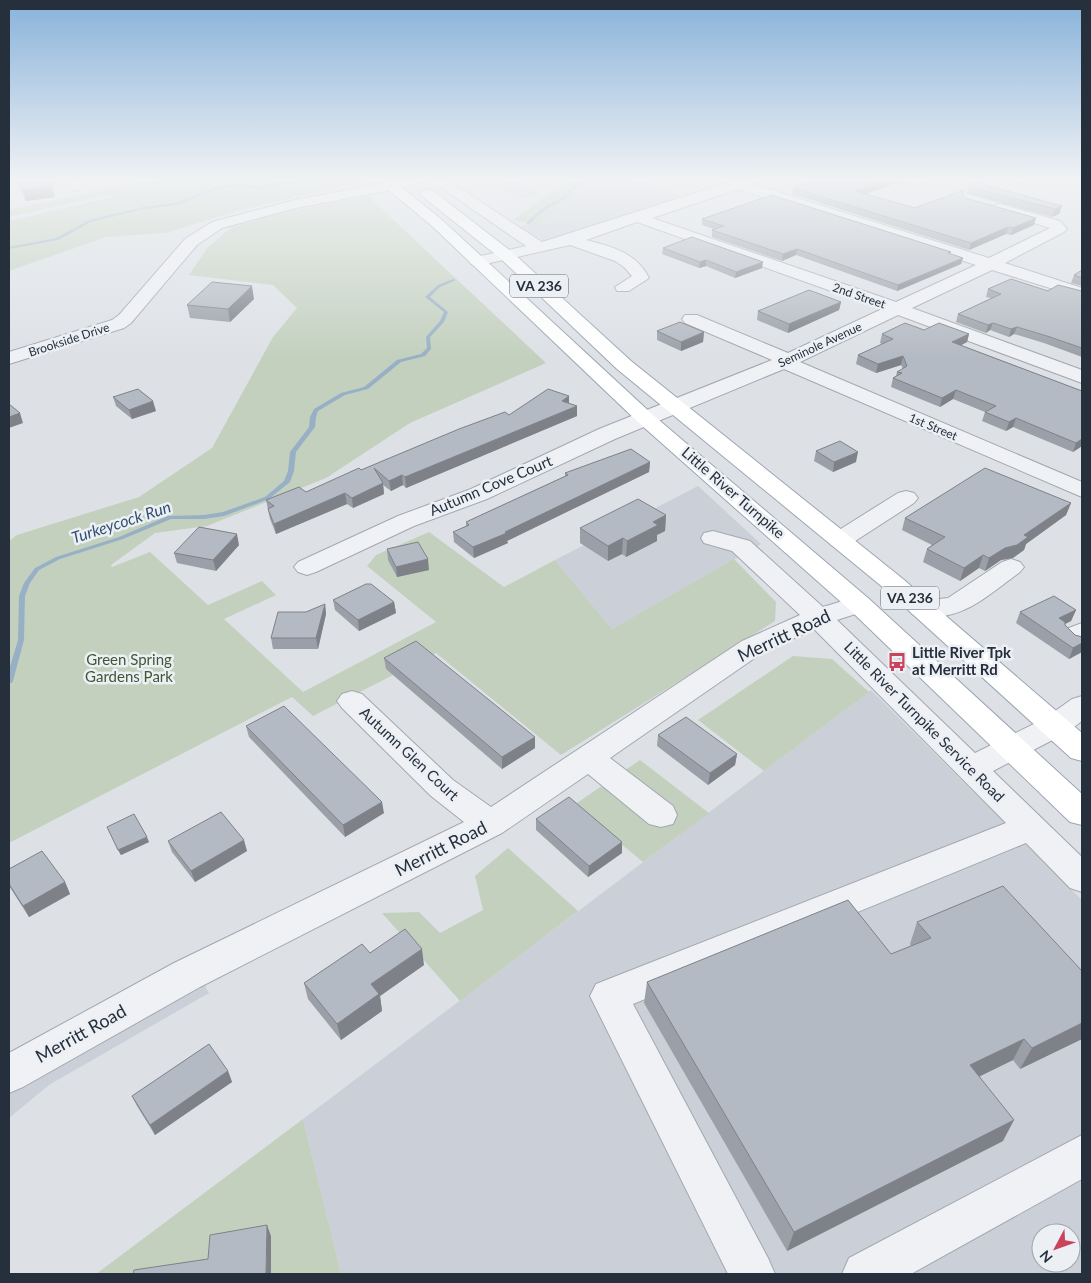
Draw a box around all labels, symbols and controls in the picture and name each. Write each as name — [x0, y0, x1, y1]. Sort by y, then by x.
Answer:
road number: VA 236 — [510, 274, 568, 298]
street label: 2nd Street — [831, 279, 888, 312]
street label: Brookside Drive — [26, 319, 111, 360]
street label: Seminole Avenue — [776, 319, 864, 370]
street label: 1st Street — [907, 410, 960, 444]
street label: Little River Turnpike — [679, 443, 789, 542]
street label: Autumn Cove Court — [426, 451, 555, 519]
water label: Turkeycock Run — [69, 497, 173, 547]
road number: VA 236 — [881, 586, 939, 610]
street label: Merritt Road — [734, 604, 834, 666]
street label: Little River Turnpike Service Road — [841, 637, 1009, 805]
place label: Little River Tpk at Merritt Rd — [912, 643, 1012, 678]
park label: Green Spring Gardens Park — [85, 650, 173, 685]
bus stop icon: Little River Tpk at Merritt Rd — [886, 651, 908, 673]
street label: Autumn Glen Court — [356, 703, 463, 804]
street label: Merritt Road — [391, 816, 490, 881]
street label: Merritt Road — [31, 999, 130, 1067]
north arrow — [1031, 1223, 1081, 1273]
text: N — [1036, 1247, 1056, 1267]

